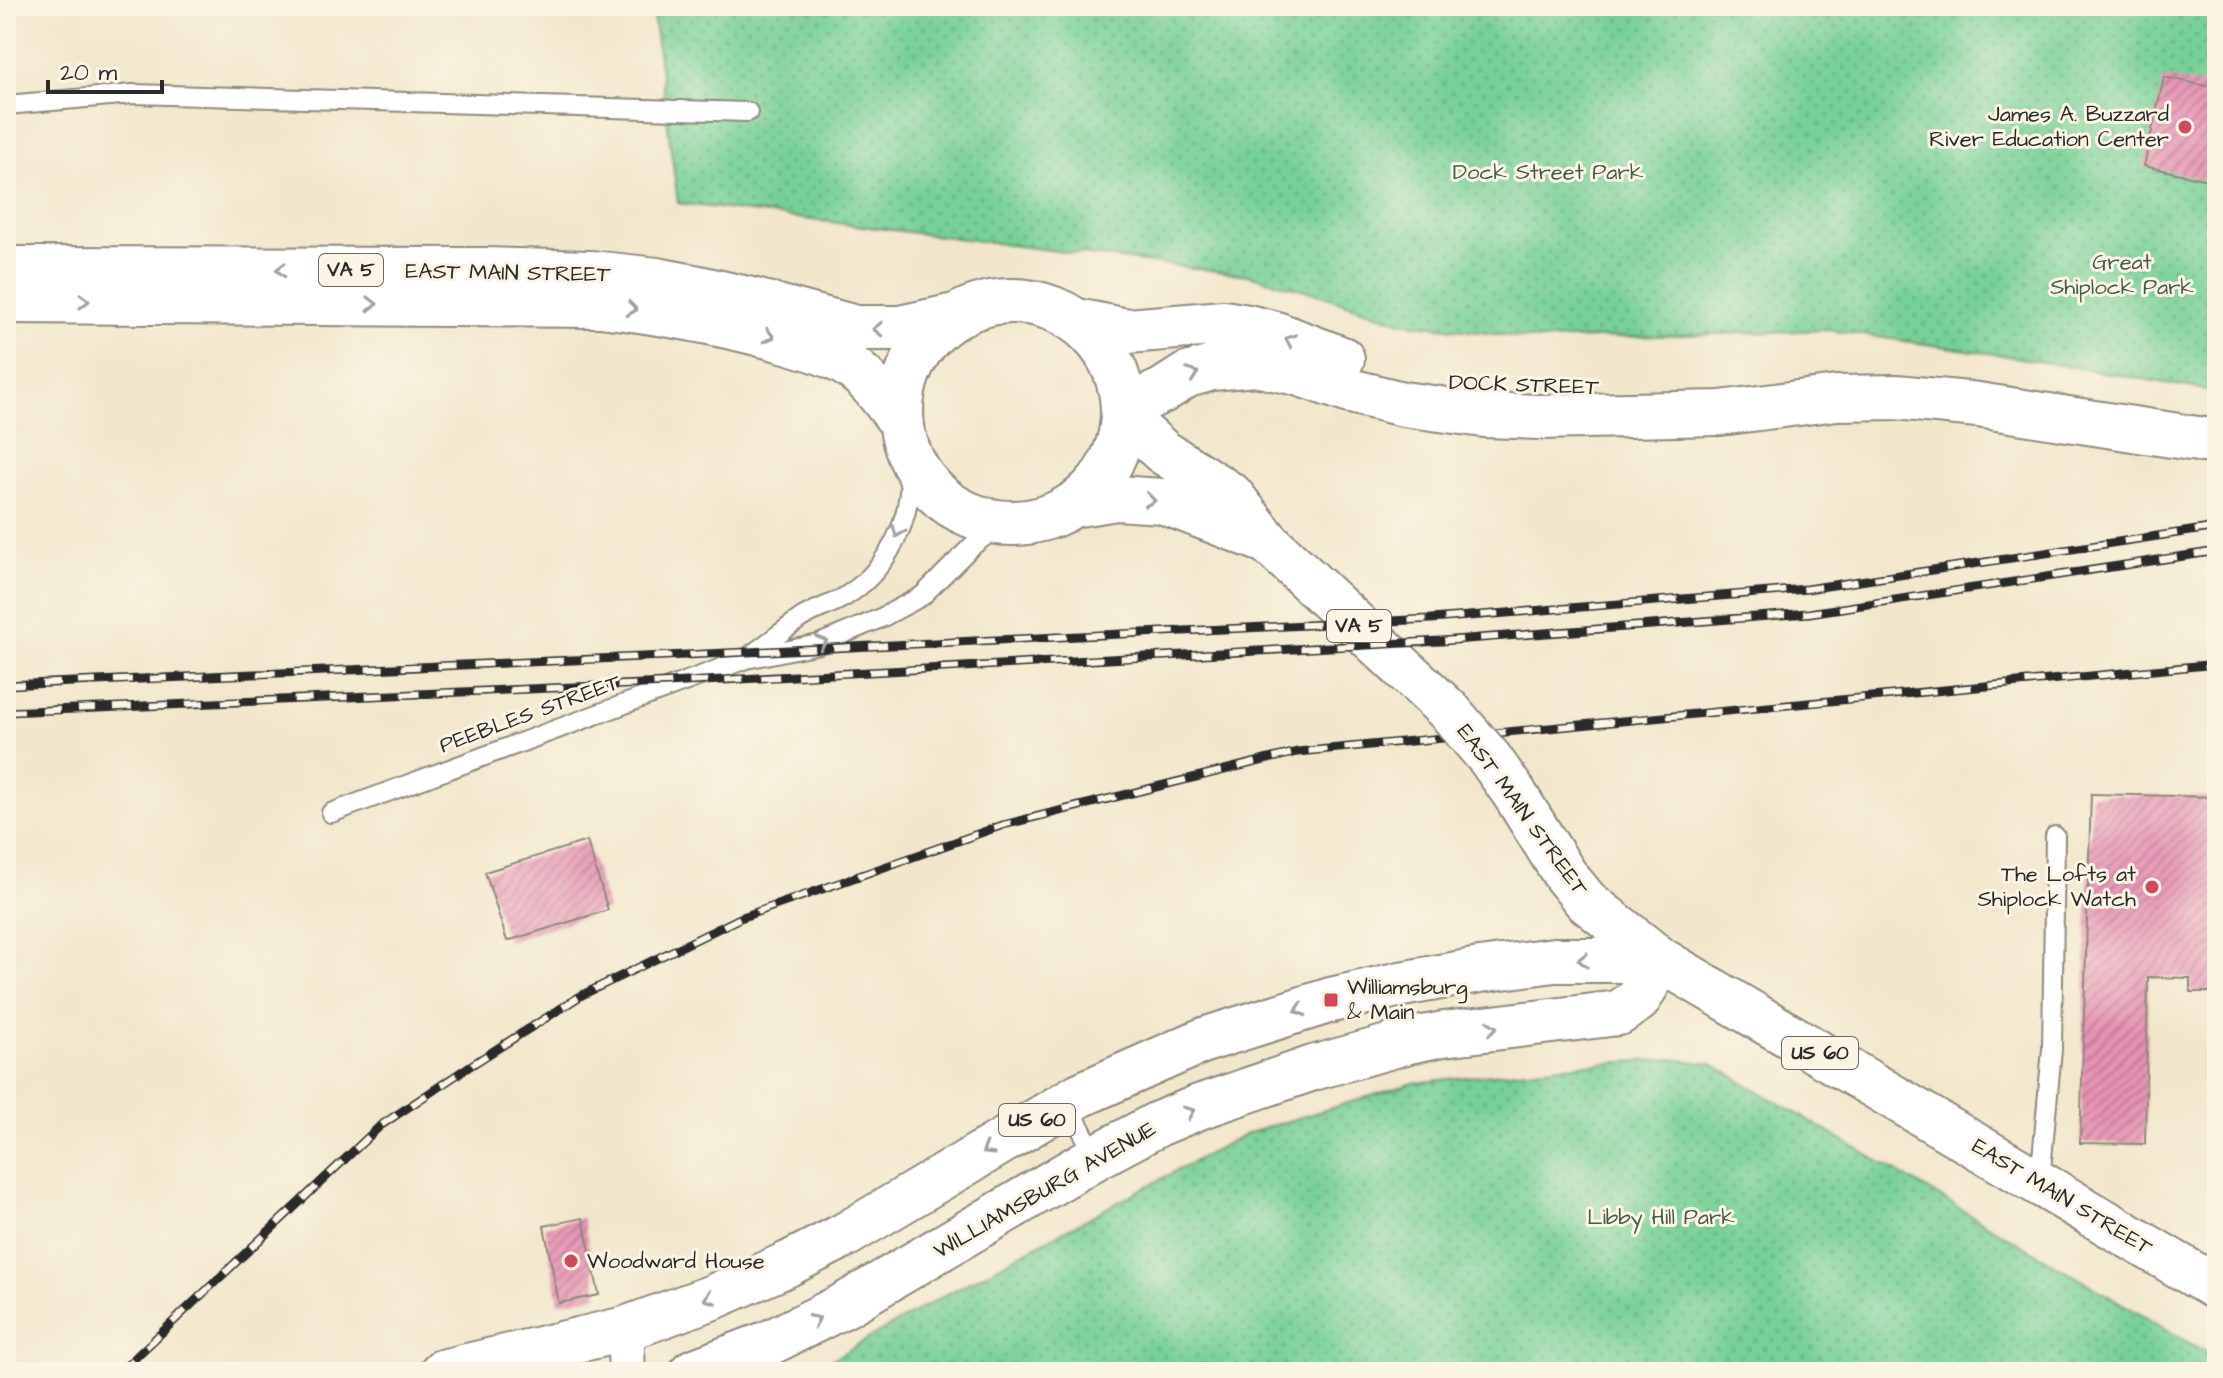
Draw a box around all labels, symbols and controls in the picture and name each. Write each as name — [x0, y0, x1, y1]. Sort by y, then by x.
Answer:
scale bar — [48, 44, 162, 94]
text: 20 m — [60, 56, 117, 90]
place label: James A. Buzzard River Education Center — [1929, 99, 2169, 155]
marker: James A. Buzzard River Education Center — [2176, 118, 2194, 136]
park label: Dock Street Park — [1453, 157, 1644, 188]
park label: Great Shiplock Park — [2050, 247, 2194, 303]
road number: VA 5 — [319, 254, 383, 286]
street label: EAST MAIN STREET — [405, 256, 611, 290]
one-way arrow — [274, 261, 287, 279]
one-way arrow — [78, 292, 91, 310]
one-way arrow — [366, 295, 379, 312]
one-way arrow — [625, 300, 639, 317]
one-way arrow — [871, 320, 884, 338]
one-way arrow — [761, 327, 775, 344]
one-way arrow — [1284, 333, 1298, 349]
street label: DOCK STREET — [1449, 367, 1600, 403]
one-way arrow — [1185, 368, 1199, 384]
one-way arrow — [1143, 491, 1157, 508]
one-way arrow — [891, 525, 908, 539]
road number: VA 5 — [1327, 610, 1391, 642]
one-way arrow — [814, 635, 828, 651]
street label: PEEBLES STREET — [435, 667, 625, 761]
street label: EAST MAIN STREET — [1449, 718, 1595, 902]
place label: The Lofts at Shiplock Watch — [1978, 859, 2136, 915]
marker: The Lofts at Shiplock Watch — [2143, 878, 2161, 896]
one-way arrow — [1576, 951, 1589, 969]
place label: Williamsburg & Main — [1347, 972, 1468, 1028]
marker: Williamsburg & Main — [1322, 991, 1340, 1009]
one-way arrow — [1294, 1001, 1308, 1017]
one-way arrow — [1486, 1020, 1499, 1037]
road number: US 60 — [1782, 1037, 1858, 1069]
road number: US 60 — [999, 1104, 1075, 1136]
one-way arrow — [1181, 1105, 1195, 1121]
street label: WILLIAMSBURG AVENUE — [928, 1114, 1162, 1266]
street label: EAST MAIN STREET — [1966, 1131, 2158, 1263]
one-way arrow — [981, 1140, 996, 1155]
park label: Libby Hill Park — [1587, 1202, 1735, 1234]
place label: Woodward House — [587, 1246, 765, 1277]
marker: Woodward House — [562, 1252, 580, 1270]
one-way arrow — [703, 1288, 717, 1305]
one-way arrow — [807, 1314, 822, 1330]

